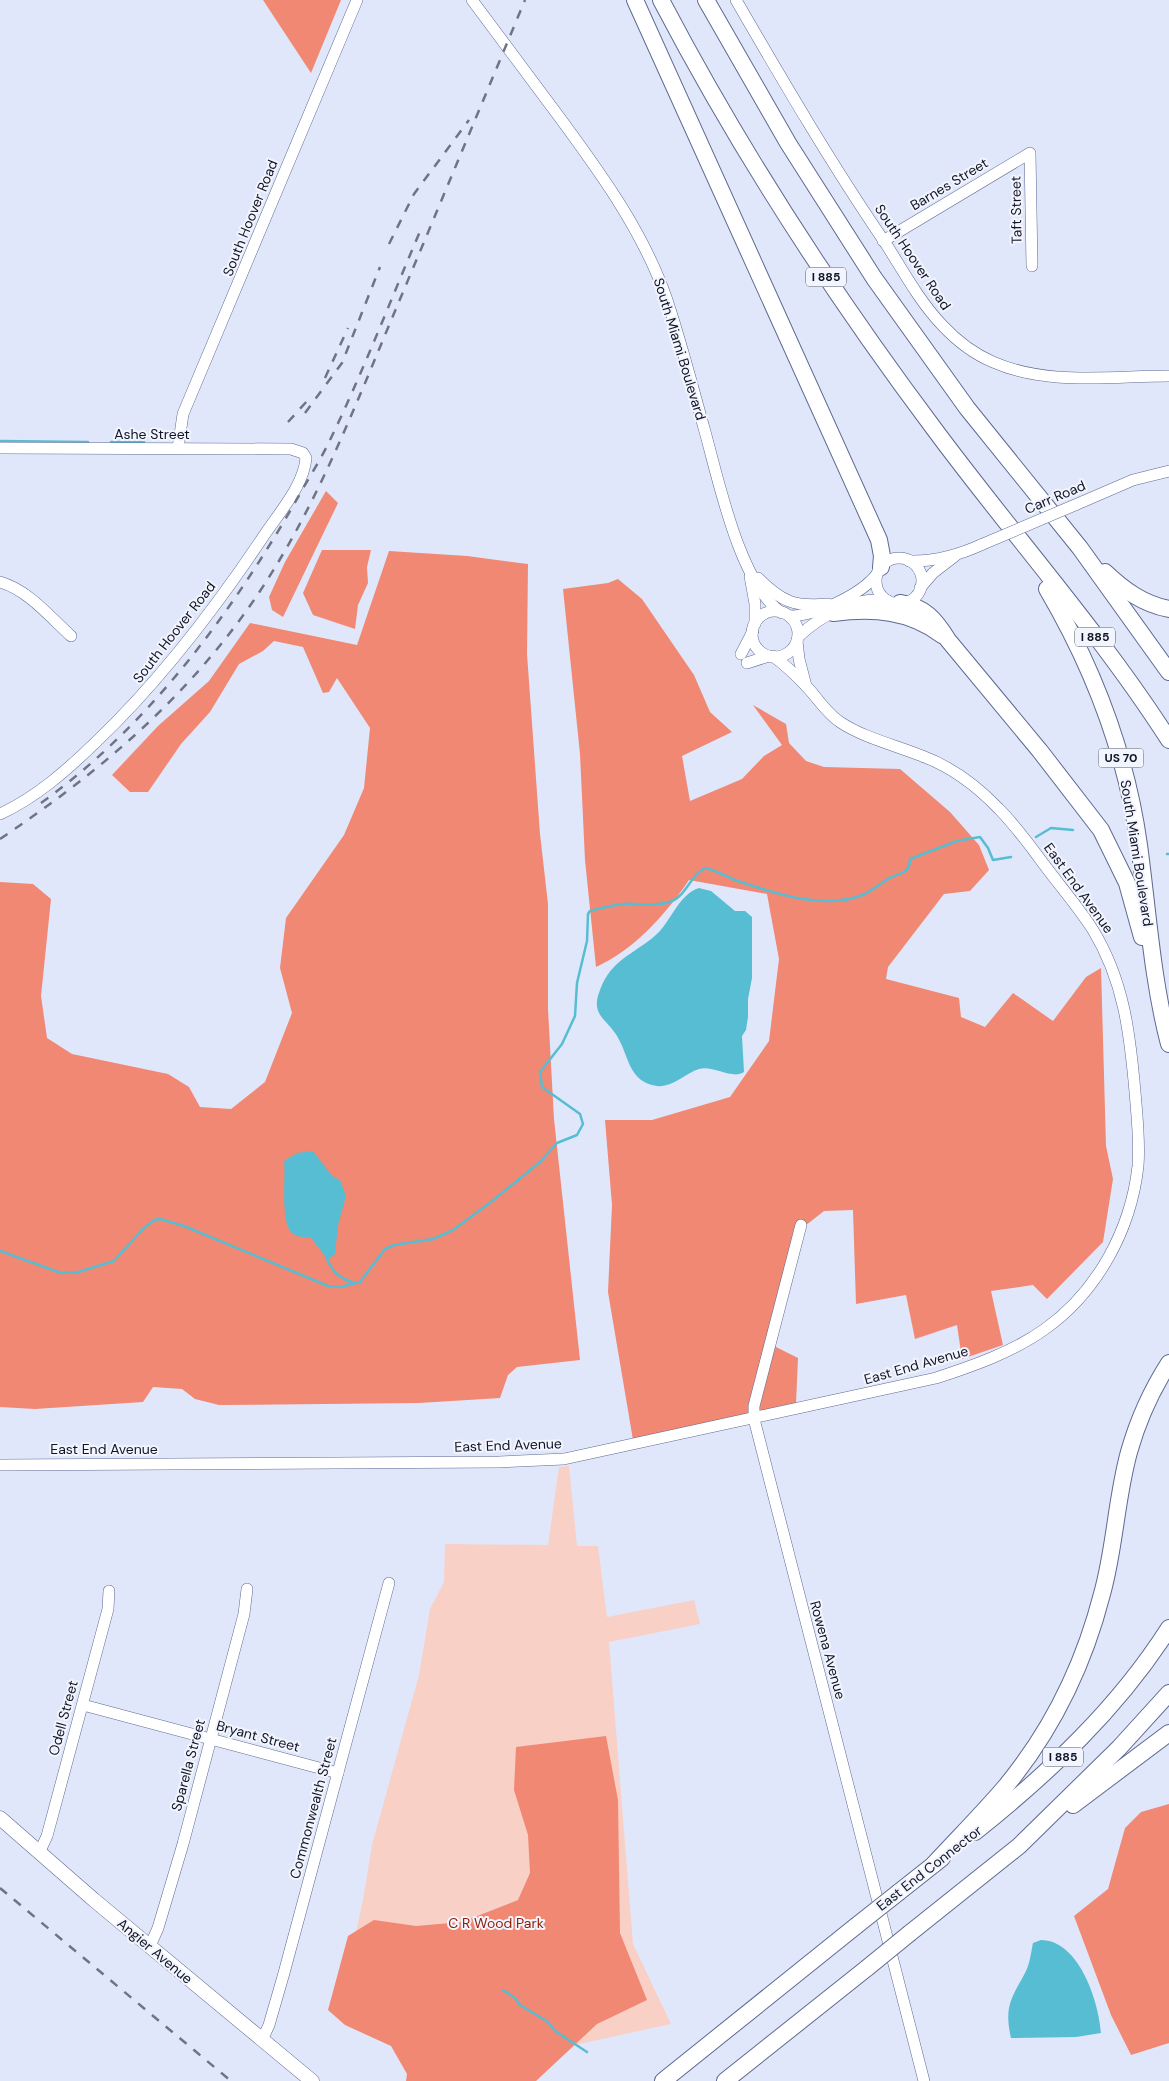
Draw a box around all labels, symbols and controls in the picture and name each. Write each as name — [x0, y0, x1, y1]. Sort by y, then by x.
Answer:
street label: Barnes Street — [907, 154, 991, 214]
street label: South Hoover Road — [218, 157, 282, 279]
street label: Taft Street — [1006, 176, 1026, 244]
street label: South Hoover Road — [871, 201, 955, 313]
road number: I 885 — [806, 268, 846, 286]
street label: South Miami Boulevard — [650, 276, 710, 422]
street label: Ashe Street — [114, 425, 190, 443]
street label: Carr Road — [1022, 476, 1088, 518]
street label: South Hoover Road — [129, 578, 219, 686]
road number: I 885 — [1075, 628, 1115, 646]
road number: US 70 — [1098, 748, 1144, 768]
street label: South Miami Boulevard — [1117, 779, 1157, 927]
street label: East End Avenue — [1040, 839, 1118, 937]
street label: East End Avenue — [862, 1342, 970, 1388]
street label: East End Avenue — [454, 1434, 562, 1456]
street label: East End Avenue — [50, 1440, 158, 1458]
street label: Rowena Avenue — [806, 1599, 850, 1701]
street label: Odell Street — [44, 1678, 82, 1758]
street label: Bryant Street — [214, 1716, 302, 1756]
street label: Sparella Street — [167, 1717, 209, 1813]
street label: Commonwealth Street — [285, 1735, 341, 1881]
road number: I 885 — [1043, 1748, 1083, 1766]
street label: East End Connector — [873, 1821, 985, 1915]
street label: Angier Avenue — [114, 1914, 196, 1988]
park label: C R Wood Park — [448, 1914, 544, 1932]

